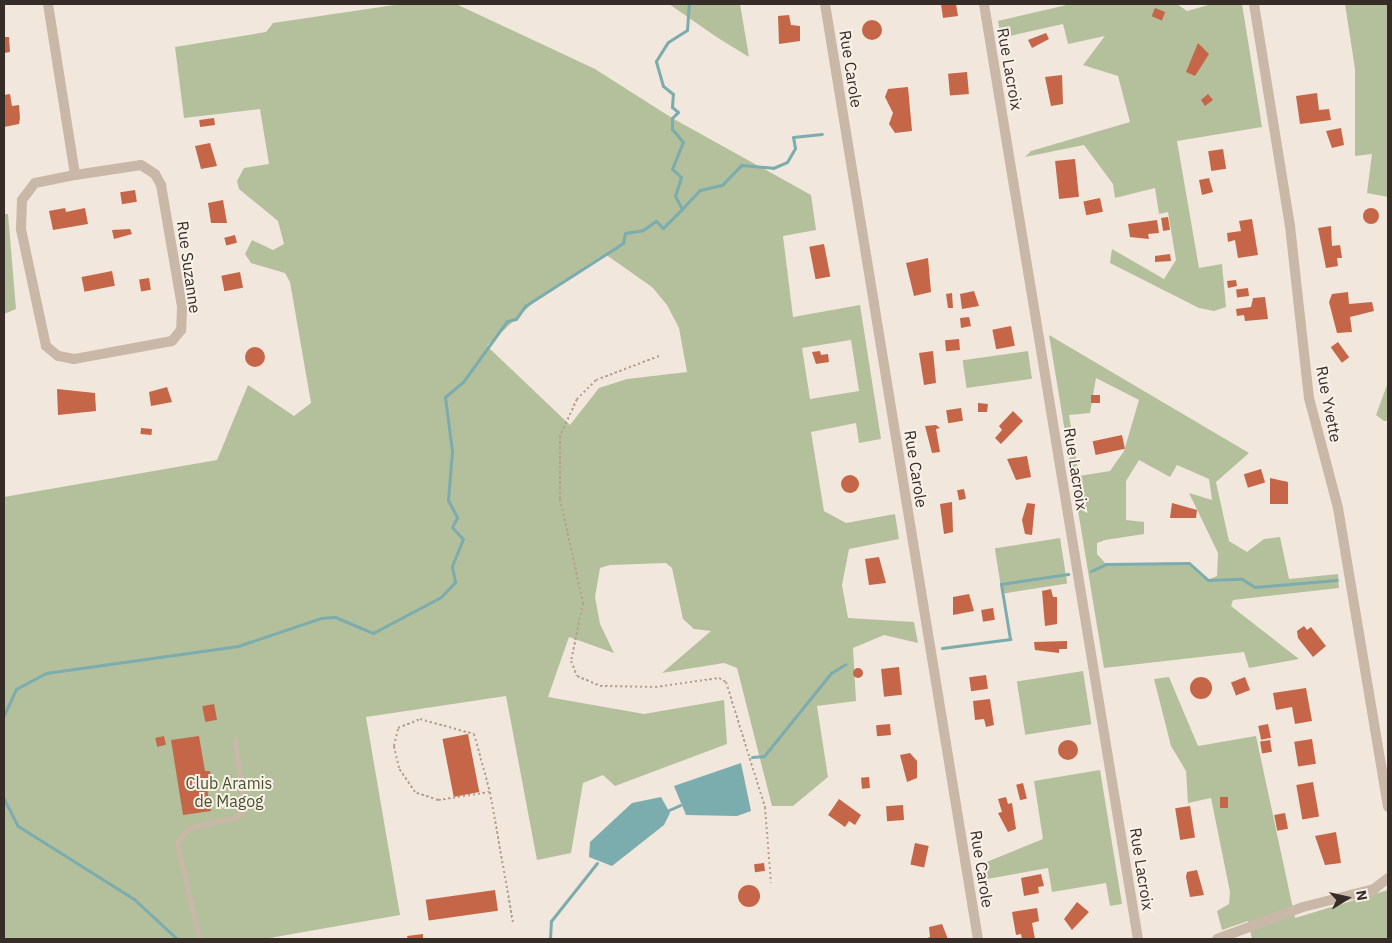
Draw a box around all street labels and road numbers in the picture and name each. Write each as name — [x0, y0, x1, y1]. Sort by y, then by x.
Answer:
street label: Rue Lacroix — [993, 26, 1027, 112]
street label: Rue Carole — [835, 29, 867, 109]
street label: Rue Suzanne — [173, 220, 205, 314]
street label: Rue Yvette — [1312, 364, 1346, 444]
street label: Rue Lacroix — [1060, 426, 1092, 512]
street label: Rue Carole — [900, 429, 932, 509]
street label: Rue Lacroix — [1126, 826, 1158, 912]
street label: Rue Carole — [966, 829, 998, 909]

